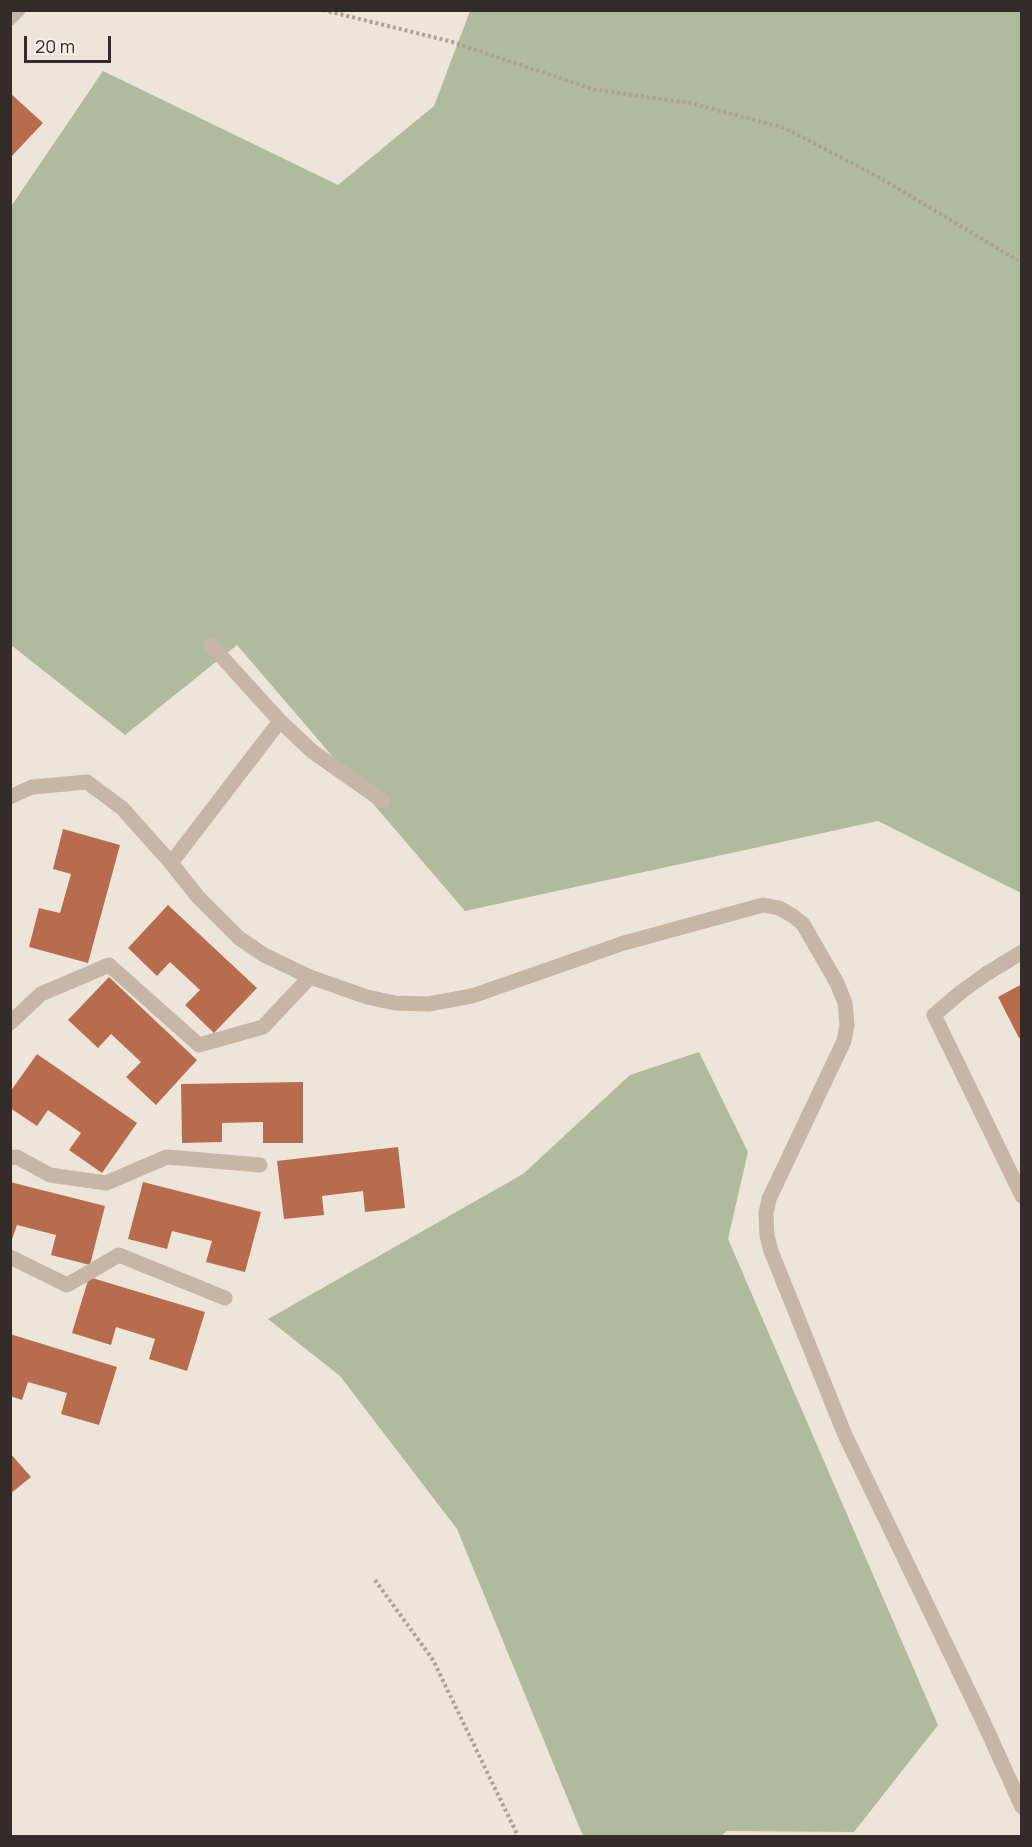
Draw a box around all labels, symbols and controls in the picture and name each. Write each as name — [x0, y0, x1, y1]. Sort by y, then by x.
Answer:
scale bar — [27, 24, 114, 62]
text: 20 m — [35, 34, 75, 58]

